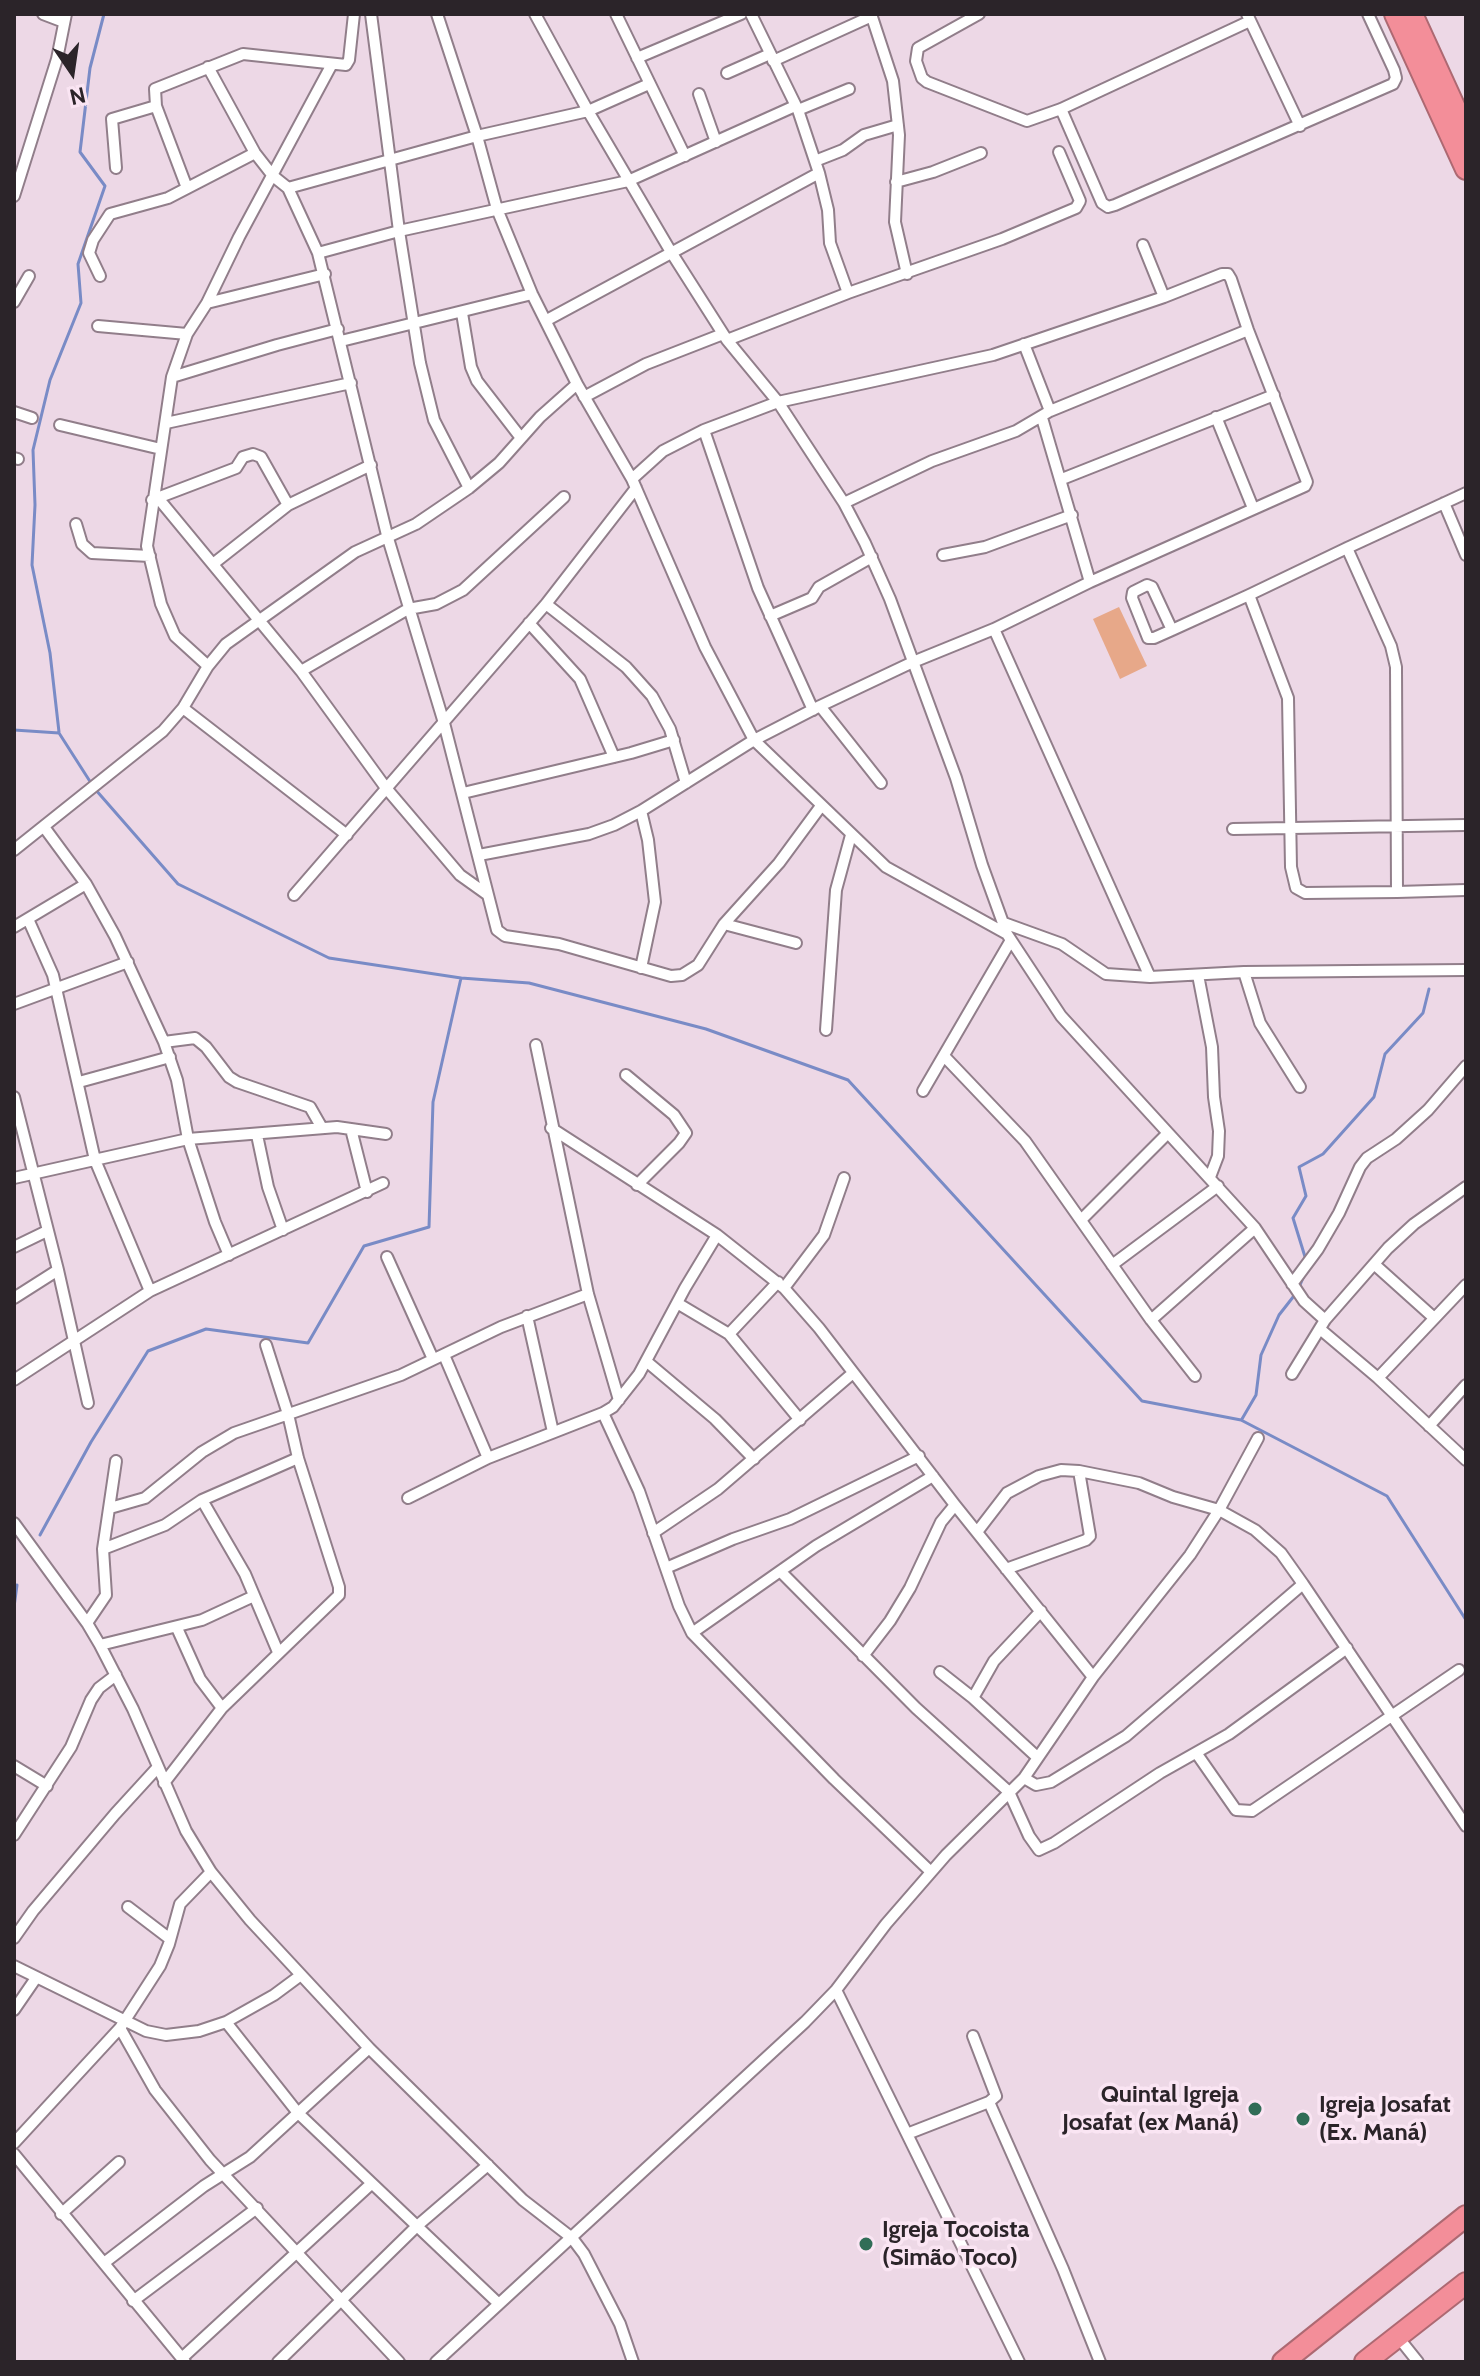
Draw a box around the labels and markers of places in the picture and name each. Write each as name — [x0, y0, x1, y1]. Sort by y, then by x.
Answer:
place label: Quintal Igreja Josafat (ex Maná) — [1062, 2081, 1239, 2137]
place label: Igreja Josafat (Ex. Maná) — [1319, 2091, 1451, 2147]
marker: Quintal Igreja Josafat (ex Maná) — [1246, 2100, 1264, 2118]
marker: Igreja Josafat (Ex. Maná) — [1294, 2110, 1312, 2128]
place label: Igreja Tocoista (Simão Toco) — [882, 2216, 1029, 2272]
marker: Igreja Tocoista (Simão Toco) — [857, 2235, 875, 2253]

